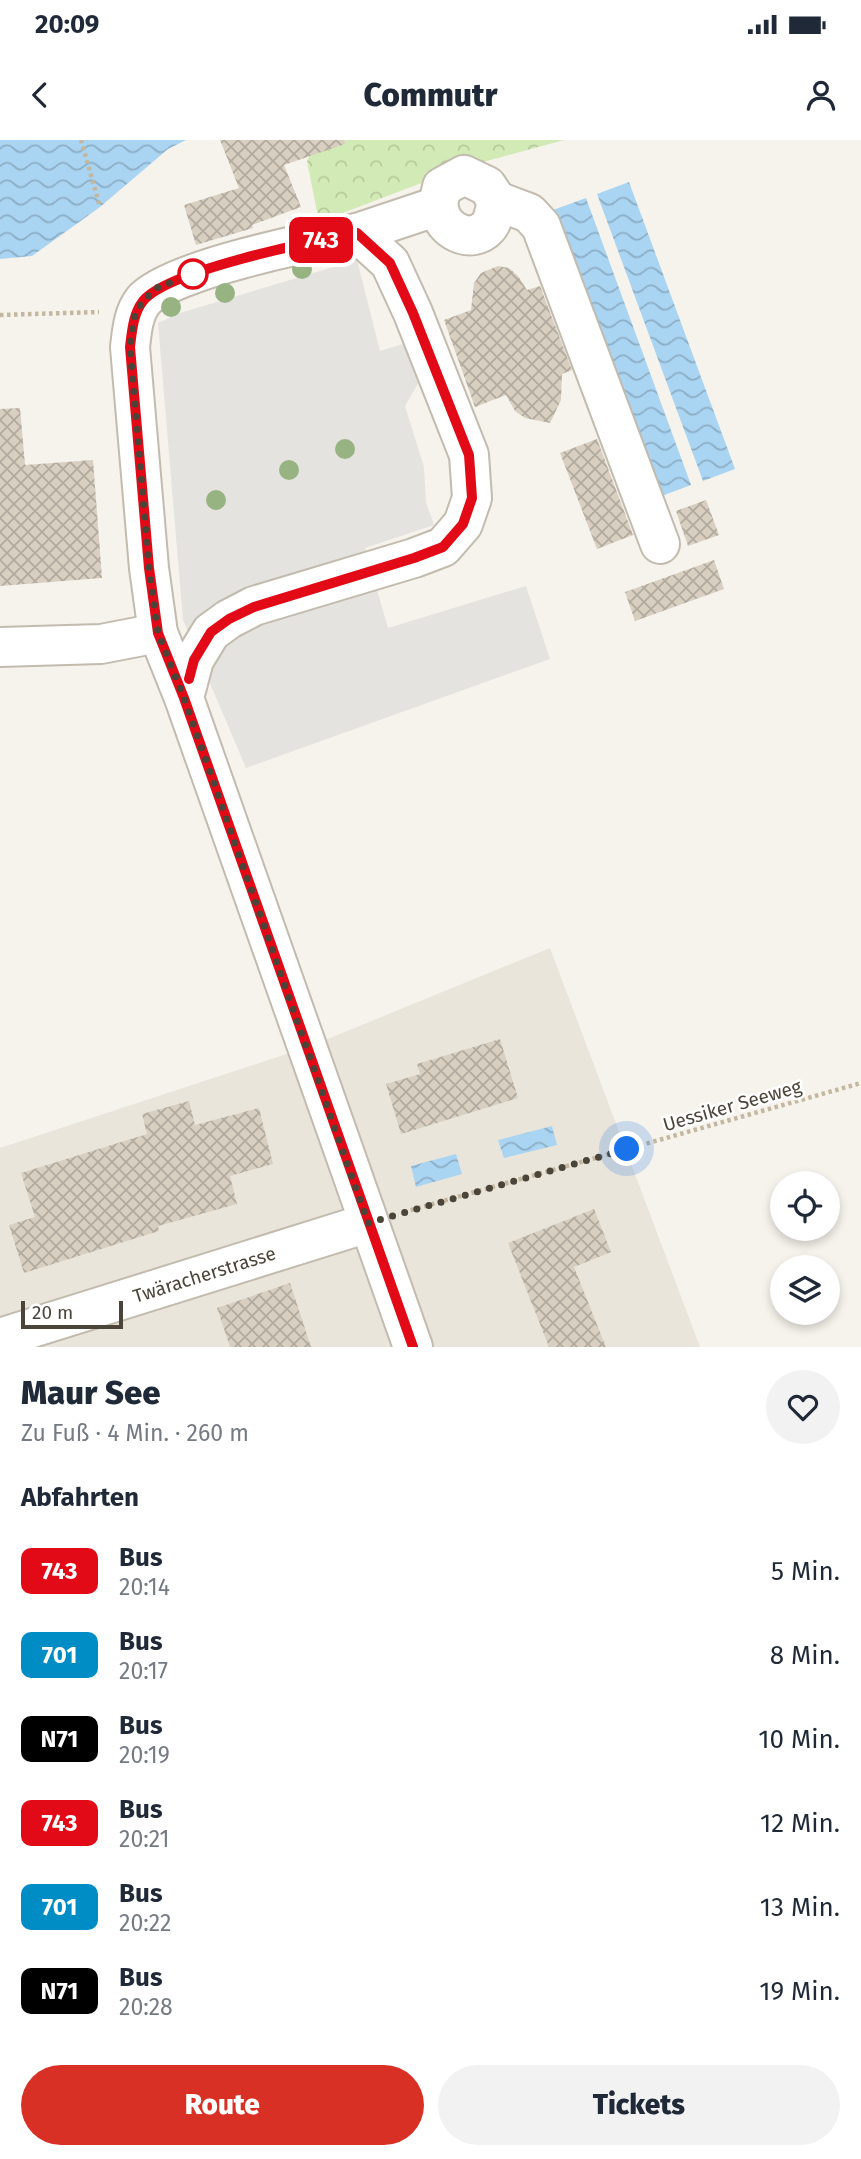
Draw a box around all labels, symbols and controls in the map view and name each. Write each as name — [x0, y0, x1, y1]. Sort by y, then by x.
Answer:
text: 20:09 — [35, 9, 99, 40]
icon: back — [21, 76, 59, 114]
text: Commutr — [363, 76, 498, 114]
icon: person — [802, 76, 840, 114]
line badge: 743 — [281, 217, 361, 263]
text: 743 — [303, 226, 339, 254]
unlabelled marker — [178, 259, 208, 289]
street label: Uessiker Seeweg — [660, 1075, 804, 1136]
your location — [609, 1131, 644, 1166]
map controls — [770, 1171, 840, 1325]
button: locate — [770, 1171, 840, 1241]
street label: Twäracherstrasse — [130, 1242, 279, 1308]
button: layers — [770, 1255, 840, 1325]
scale bar — [21, 1298, 122, 1330]
text: 20 m — [32, 1301, 73, 1324]
button: heart — [766, 1370, 840, 1444]
text: Maur See — [21, 1373, 161, 1413]
text: Zu Fuß · 4 Min. · 260 m — [21, 1419, 249, 1447]
text: Abfahrten — [21, 1482, 139, 1513]
text: Bus — [119, 1542, 162, 1573]
text: 5 Min. — [771, 1556, 840, 1587]
text: 743 — [42, 1557, 77, 1585]
text: 20:14 — [119, 1573, 170, 1601]
text: Bus — [119, 1626, 162, 1657]
text: 8 Min. — [770, 1640, 840, 1671]
text: 701 — [42, 1641, 77, 1669]
text: 20:17 — [119, 1657, 168, 1685]
text: Bus — [119, 1710, 162, 1741]
text: 10 Min. — [758, 1724, 840, 1755]
text: N71 — [41, 1725, 78, 1753]
text: 20:19 — [119, 1741, 170, 1769]
text: Bus — [119, 1794, 162, 1825]
text: 12 Min. — [760, 1808, 840, 1839]
text: 743 — [42, 1809, 77, 1837]
text: 20:21 — [119, 1825, 170, 1853]
text: Bus — [119, 1878, 162, 1909]
text: 13 Min. — [760, 1892, 840, 1923]
text: 701 — [42, 1893, 77, 1921]
text: 20:22 — [119, 1909, 172, 1937]
text: Bus — [119, 1962, 162, 1993]
text: 19 Min. — [759, 1976, 840, 2007]
text: N71 — [41, 1977, 78, 2005]
text: 20:28 — [119, 1993, 173, 2021]
button: Route — [21, 2065, 424, 2145]
button: Tickets — [438, 2065, 840, 2145]

